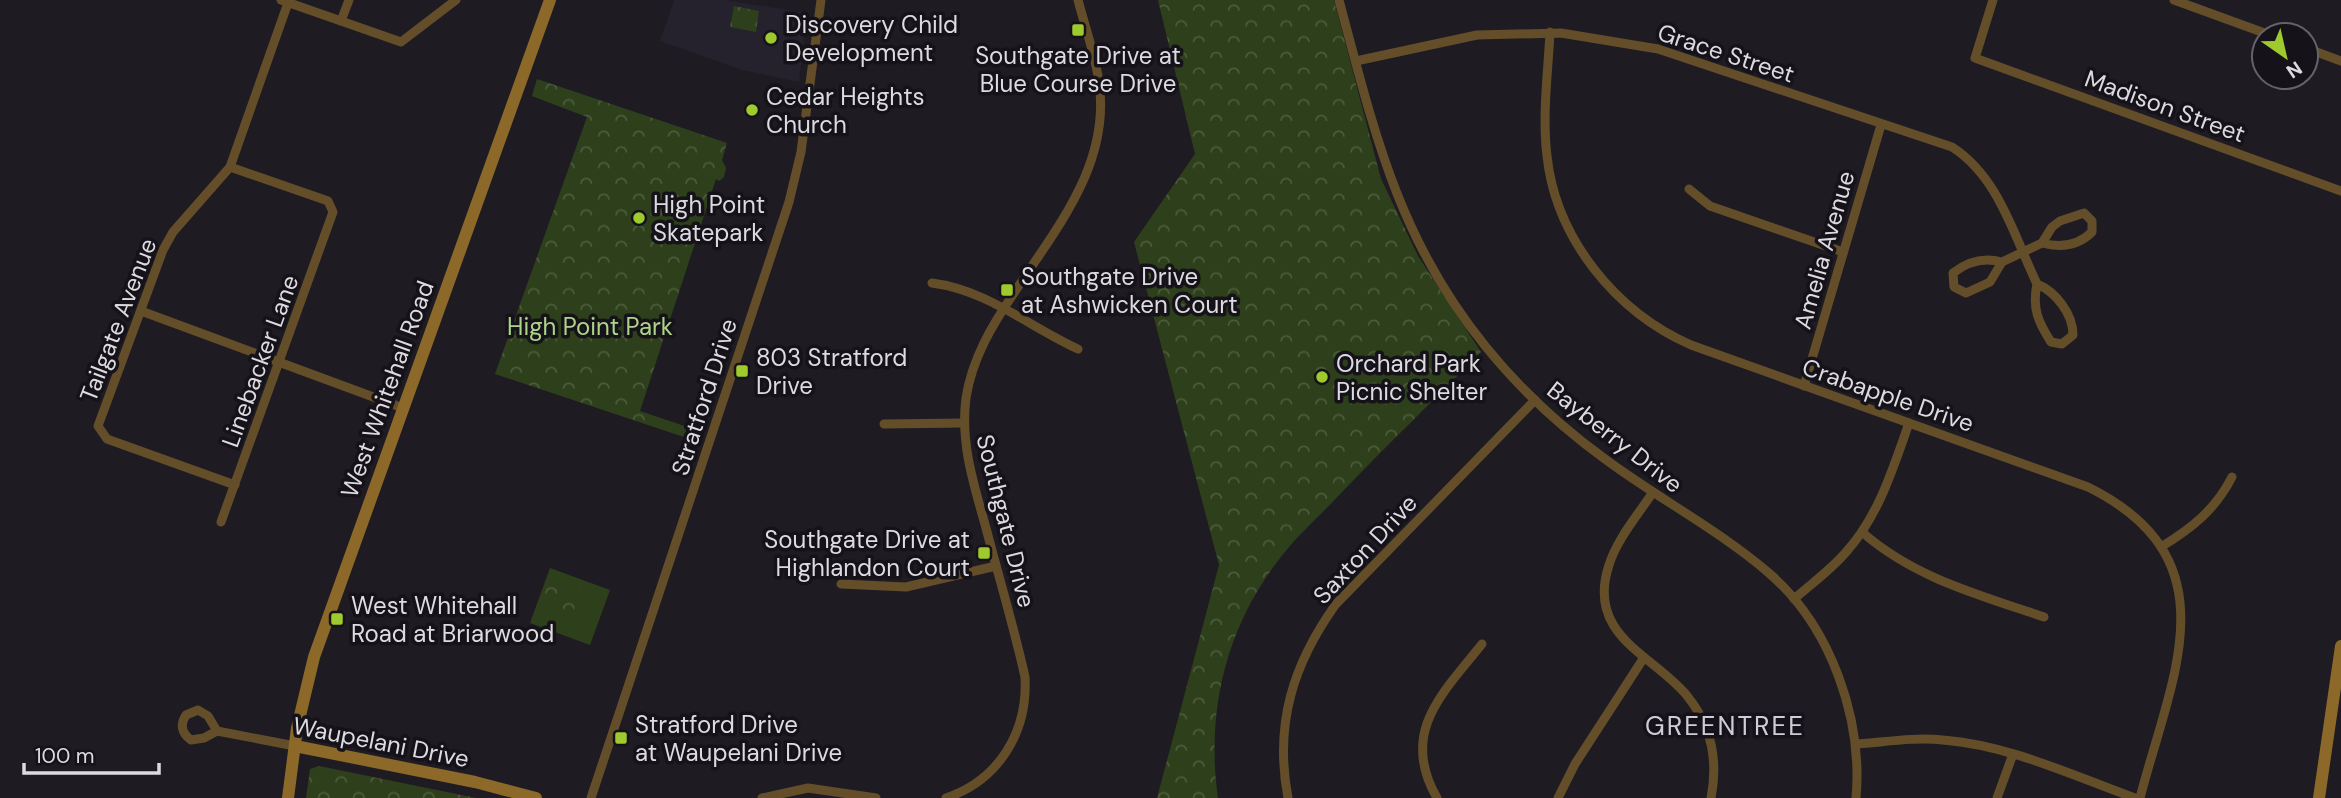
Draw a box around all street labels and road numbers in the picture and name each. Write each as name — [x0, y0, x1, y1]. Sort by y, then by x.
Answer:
street label: Grace Street — [1654, 16, 1798, 90]
street label: Madison Street — [2081, 63, 2249, 149]
street label: Amelia Avenue — [1787, 167, 1861, 333]
street label: Tailgate Avenue — [73, 234, 163, 406]
street label: Linebacker Lane — [215, 271, 305, 451]
street label: West Whitehall Road — [333, 276, 441, 502]
street label: Stratford Drive — [664, 315, 744, 479]
street label: Crabapple Drive — [1798, 351, 1978, 439]
street label: Bayberry Drive — [1541, 374, 1689, 500]
street label: Southgate Drive — [970, 431, 1042, 611]
street label: Saxton Drive — [1306, 488, 1424, 610]
street label: Waupelani Drive — [290, 710, 472, 774]

